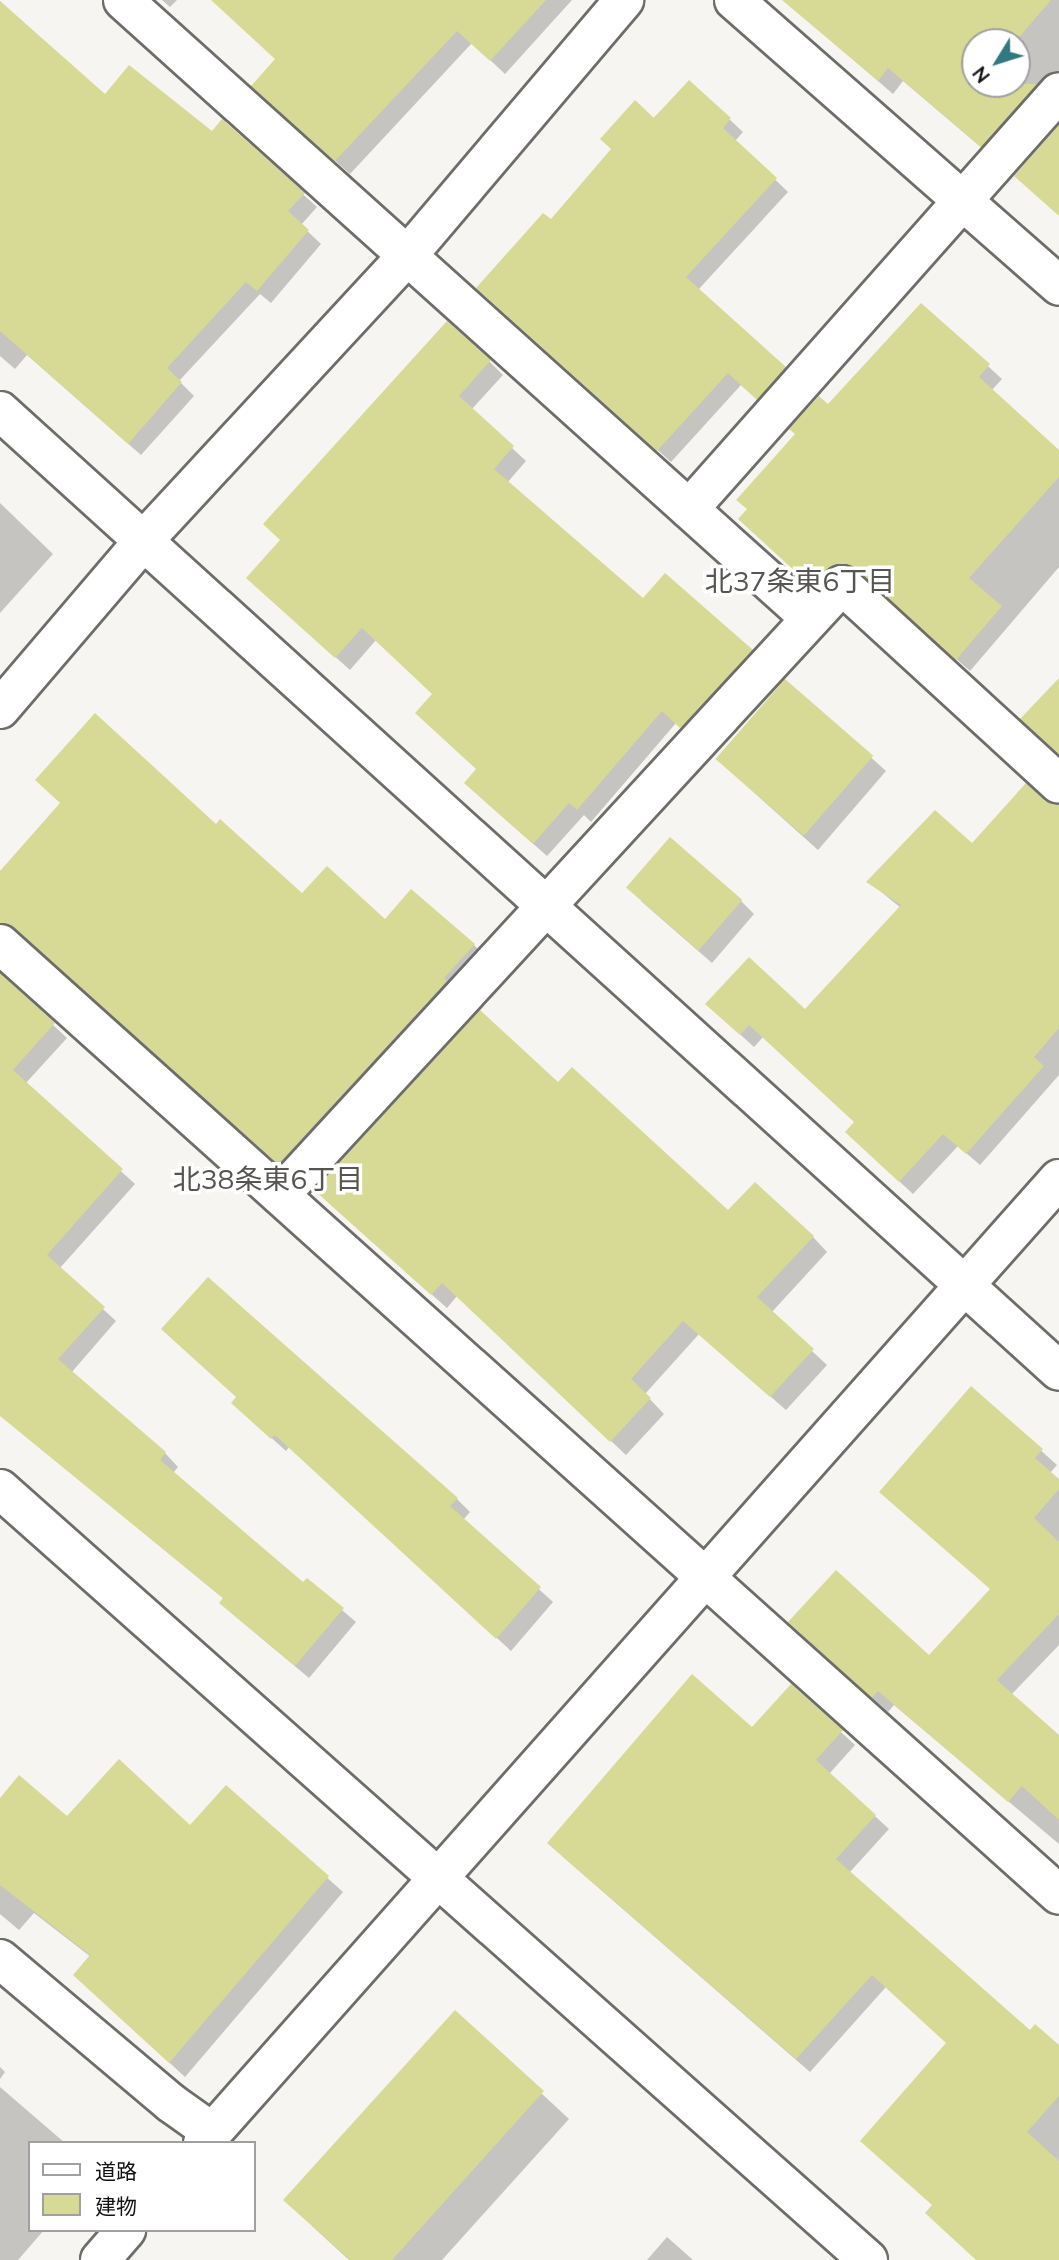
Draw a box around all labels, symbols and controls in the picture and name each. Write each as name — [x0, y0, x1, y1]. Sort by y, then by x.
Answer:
north arrow — [961, 28, 1031, 98]
text: N — [967, 62, 995, 88]
district label: 北37条東6丁目 — [705, 564, 895, 598]
district label: 北38条東6丁目 — [173, 1162, 363, 1196]
legend — [28, 2141, 256, 2232]
text: 道路 — [95, 2158, 137, 2184]
text: 建物 — [95, 2193, 137, 2219]

